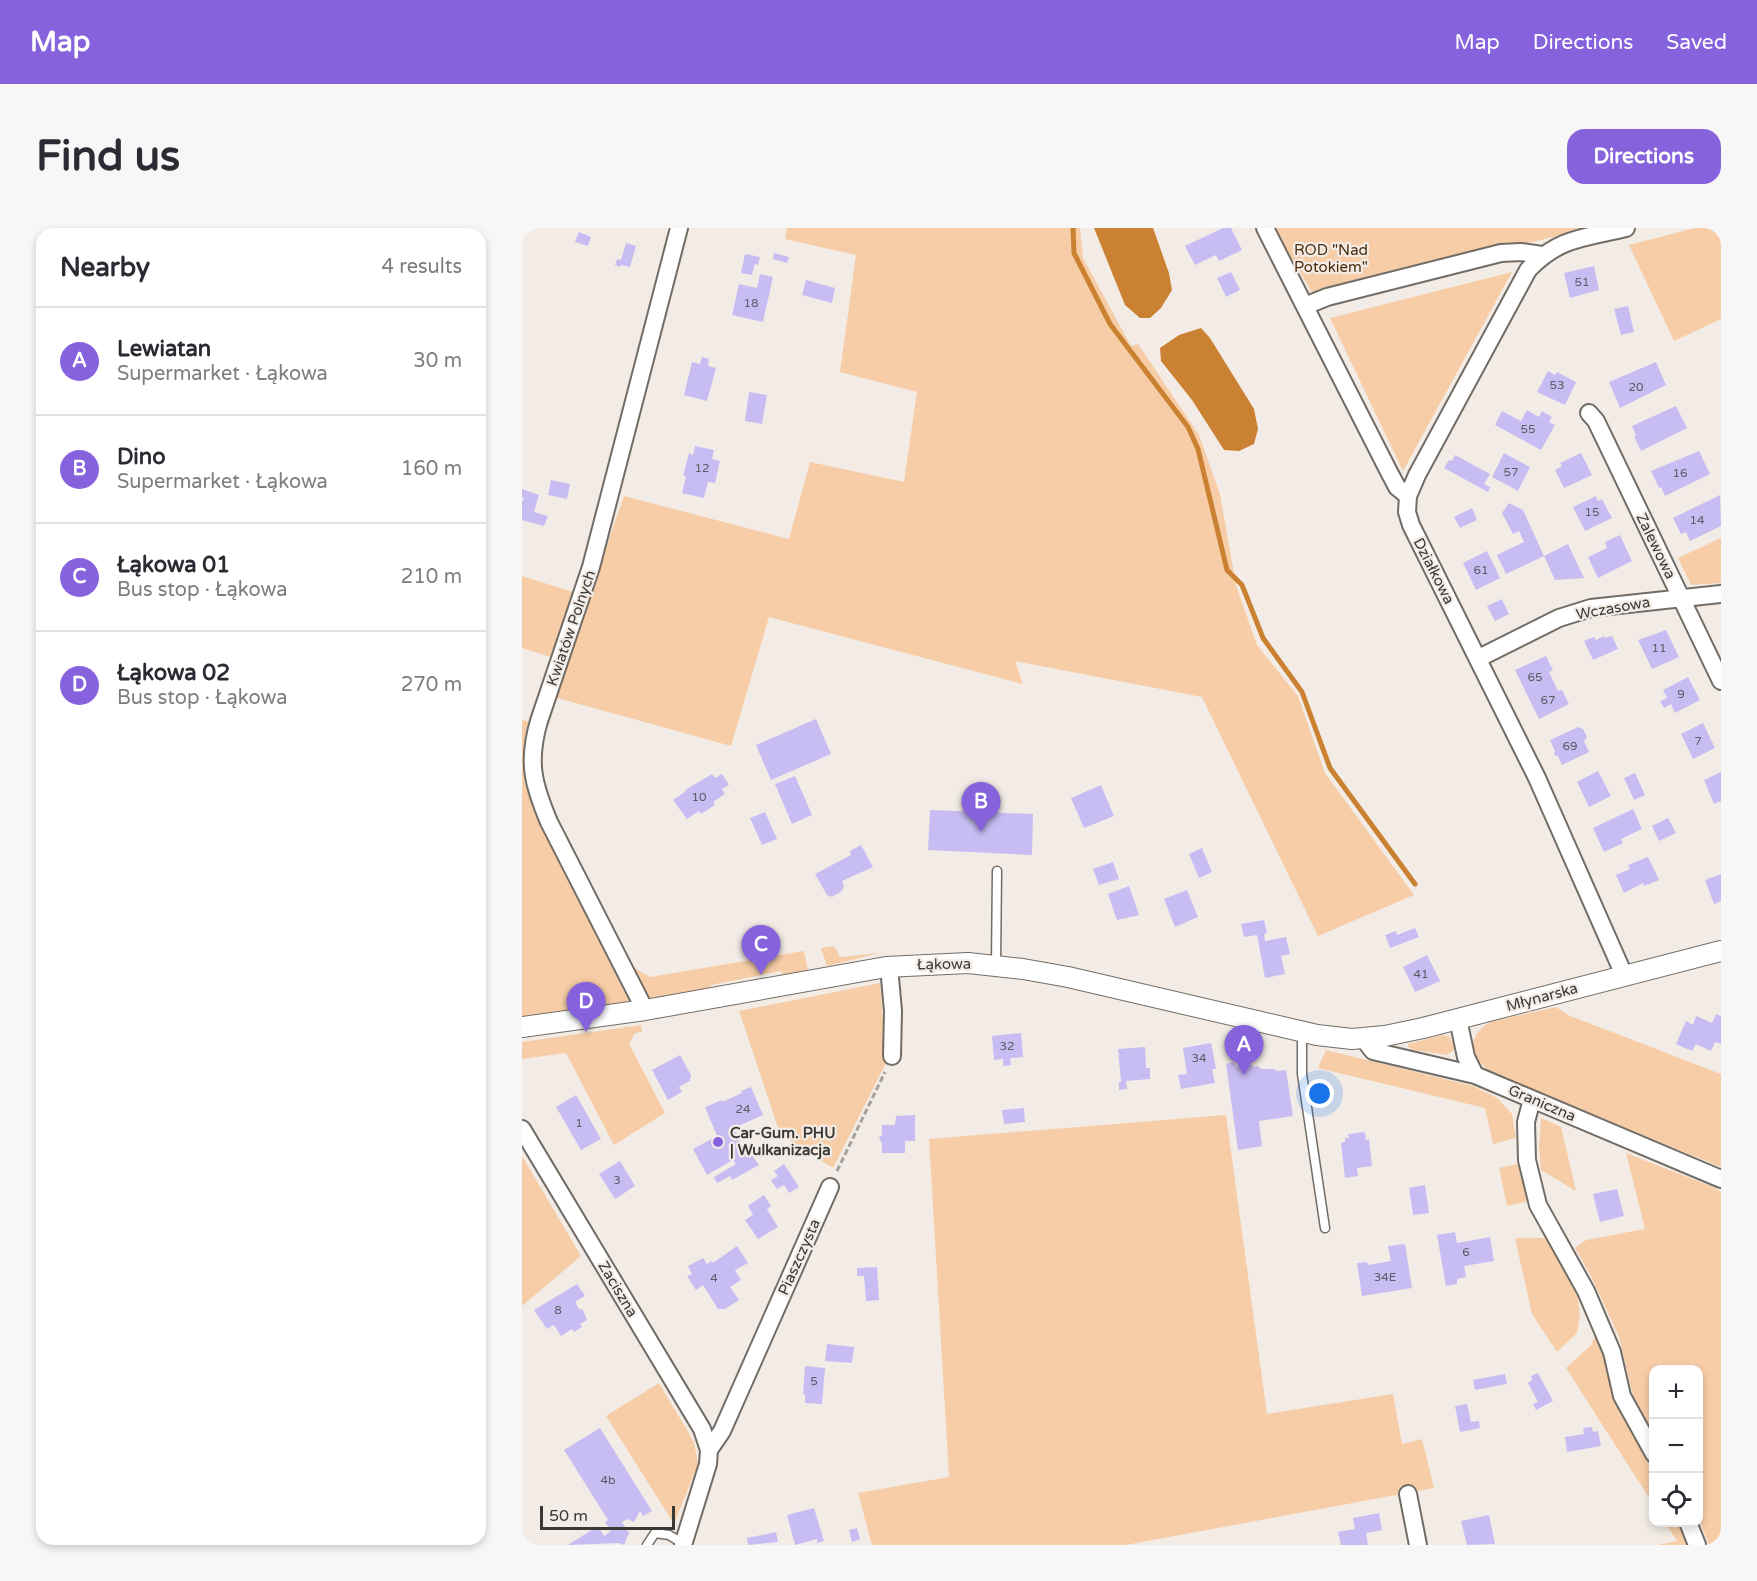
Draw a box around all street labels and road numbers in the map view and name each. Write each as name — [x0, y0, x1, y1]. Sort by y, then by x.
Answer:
street label: Zalewowa — [1632, 510, 1680, 582]
street label: Działkowa — [1410, 535, 1458, 607]
street label: Kwiatów Polnych — [543, 568, 599, 688]
street label: Wczasowa — [1575, 593, 1651, 623]
street label: Łąkowa — [917, 955, 971, 973]
street label: Młynarska — [1504, 979, 1580, 1015]
street label: Graniczna — [1506, 1081, 1578, 1125]
street label: Piaszczysta — [774, 1216, 824, 1298]
street label: Zaciszna — [594, 1258, 642, 1320]

